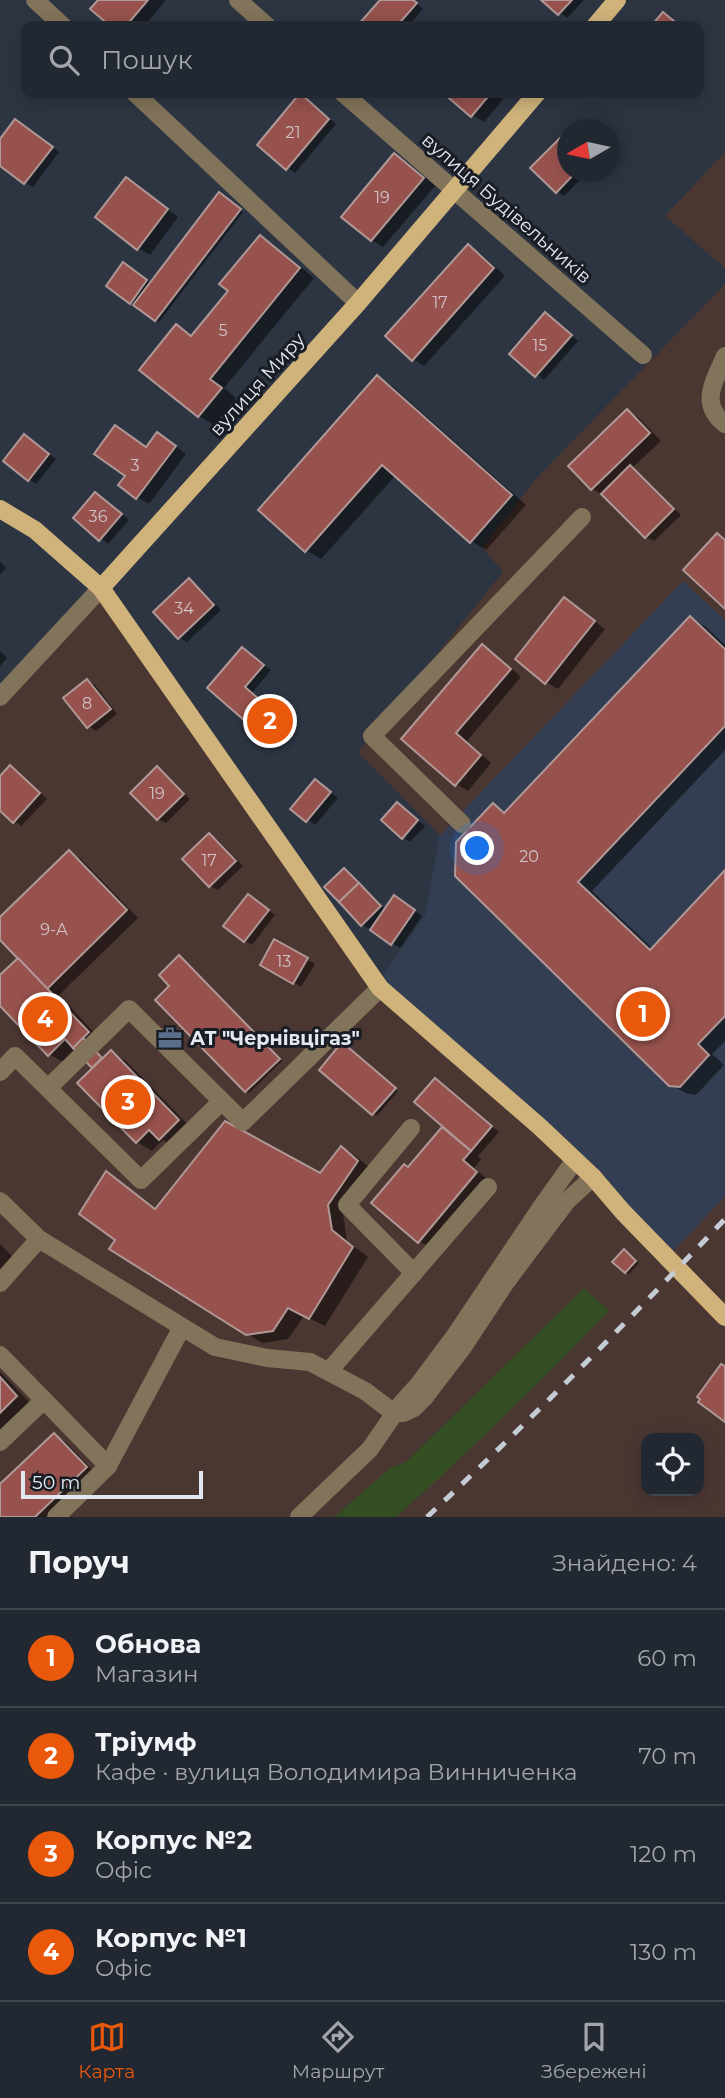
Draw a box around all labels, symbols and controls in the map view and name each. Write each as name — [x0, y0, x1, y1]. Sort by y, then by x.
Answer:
search box — [21, 21, 704, 98]
icon: search — [45, 41, 83, 79]
text: Пошук — [101, 44, 193, 76]
north arrow — [557, 119, 620, 182]
house number: 21 — [286, 123, 300, 142]
street label: вулиця Будівельників — [417, 129, 596, 288]
house number: 19 — [374, 188, 390, 207]
house number: 17 — [432, 293, 448, 312]
house number: 5 — [218, 321, 228, 340]
street label: вулиця Миру — [205, 328, 310, 441]
house number: 15 — [533, 336, 547, 355]
house number: 3 — [130, 456, 140, 475]
house number: 36 — [89, 507, 108, 526]
house number: 34 — [174, 599, 194, 618]
house number: 8 — [82, 694, 92, 713]
pin: 2 — [247, 695, 293, 747]
house number: 19 — [149, 784, 165, 803]
your location — [460, 831, 494, 865]
house number: 20 — [519, 847, 539, 866]
house number: 17 — [201, 851, 217, 870]
house number: 9-А — [40, 920, 68, 939]
house number: 13 — [277, 952, 291, 971]
pin: 1 — [620, 988, 666, 1040]
pin: 4 — [22, 993, 68, 1045]
office icon: АТ "Чернівцігаз" — [156, 1024, 184, 1052]
place label: АТ "Чернівцігаз" — [190, 1027, 360, 1050]
pin: 3 — [105, 1076, 151, 1128]
map controls — [641, 1433, 704, 1496]
button: locate — [641, 1433, 704, 1496]
scale bar — [21, 1468, 203, 1500]
text: 50 m — [32, 1471, 80, 1494]
text: Поруч — [28, 1544, 130, 1581]
text: Знайдено: 4 — [553, 1549, 697, 1577]
text: Обнова — [95, 1628, 201, 1660]
text: 1 — [46, 1644, 56, 1672]
text: 60 m — [637, 1644, 697, 1672]
text: Магазин — [95, 1660, 199, 1688]
text: Тріумф — [95, 1726, 196, 1758]
text: 2 — [44, 1742, 58, 1770]
text: 70 m — [638, 1742, 697, 1770]
text: Кафе · вулиця Володимира Винниченка — [95, 1758, 577, 1786]
text: Корпус №2 — [95, 1824, 252, 1856]
text: 3 — [44, 1840, 58, 1868]
text: 120 m — [630, 1840, 697, 1868]
text: Офіс — [95, 1856, 152, 1884]
text: Корпус №1 — [95, 1922, 247, 1954]
text: 4 — [43, 1938, 59, 1966]
text: 130 m — [630, 1938, 697, 1966]
text: Офіс — [95, 1954, 152, 1982]
tab: Карта — [78, 2018, 135, 2083]
tab: Маршрут — [292, 2018, 384, 2083]
tab: Збережені — [541, 2018, 647, 2083]

